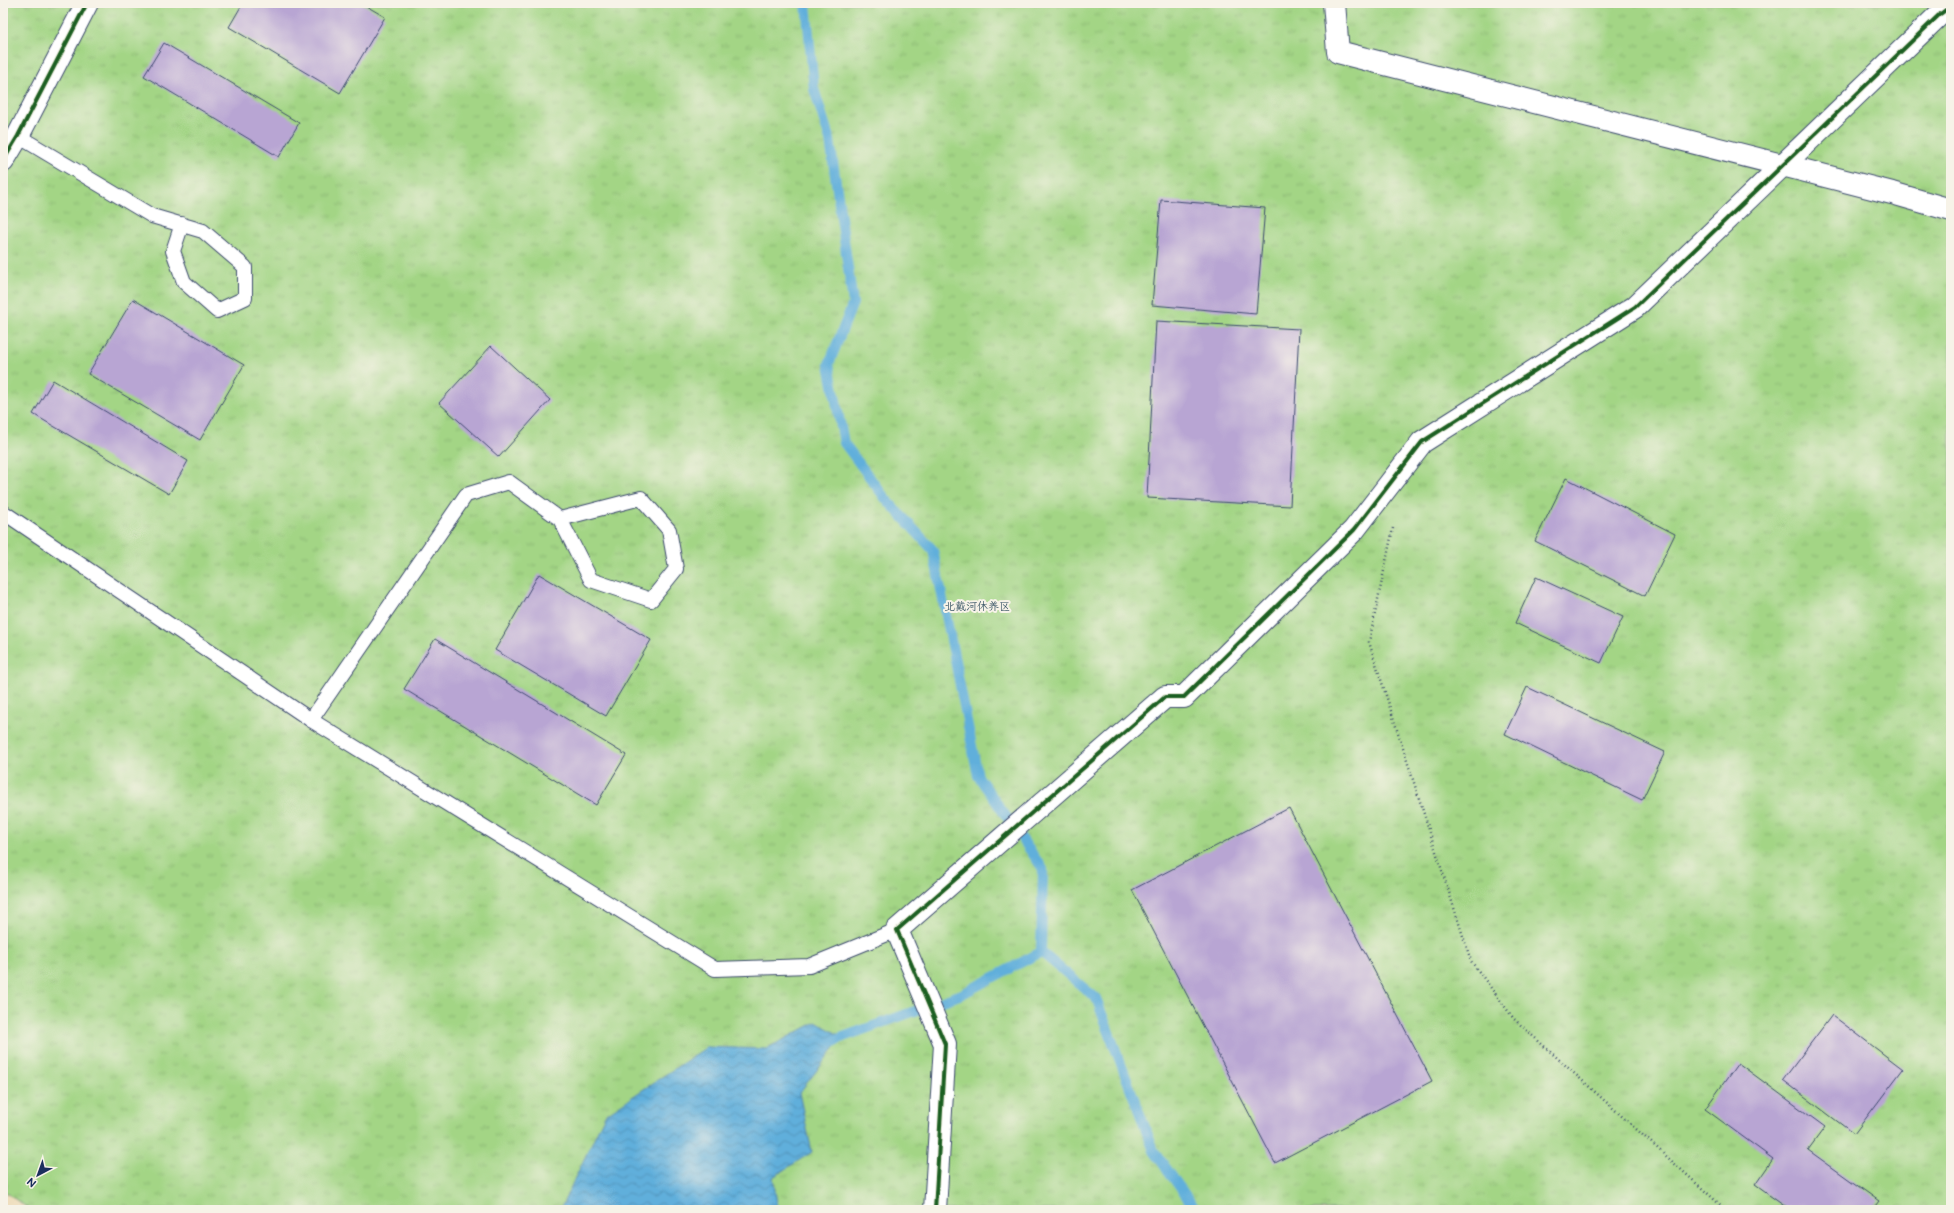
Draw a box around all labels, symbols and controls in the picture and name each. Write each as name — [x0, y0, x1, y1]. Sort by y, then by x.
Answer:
park label: 北戴河休养区 — [944, 600, 1010, 613]
north arrow — [18, 1155, 58, 1195]
text: N — [24, 1175, 39, 1190]

